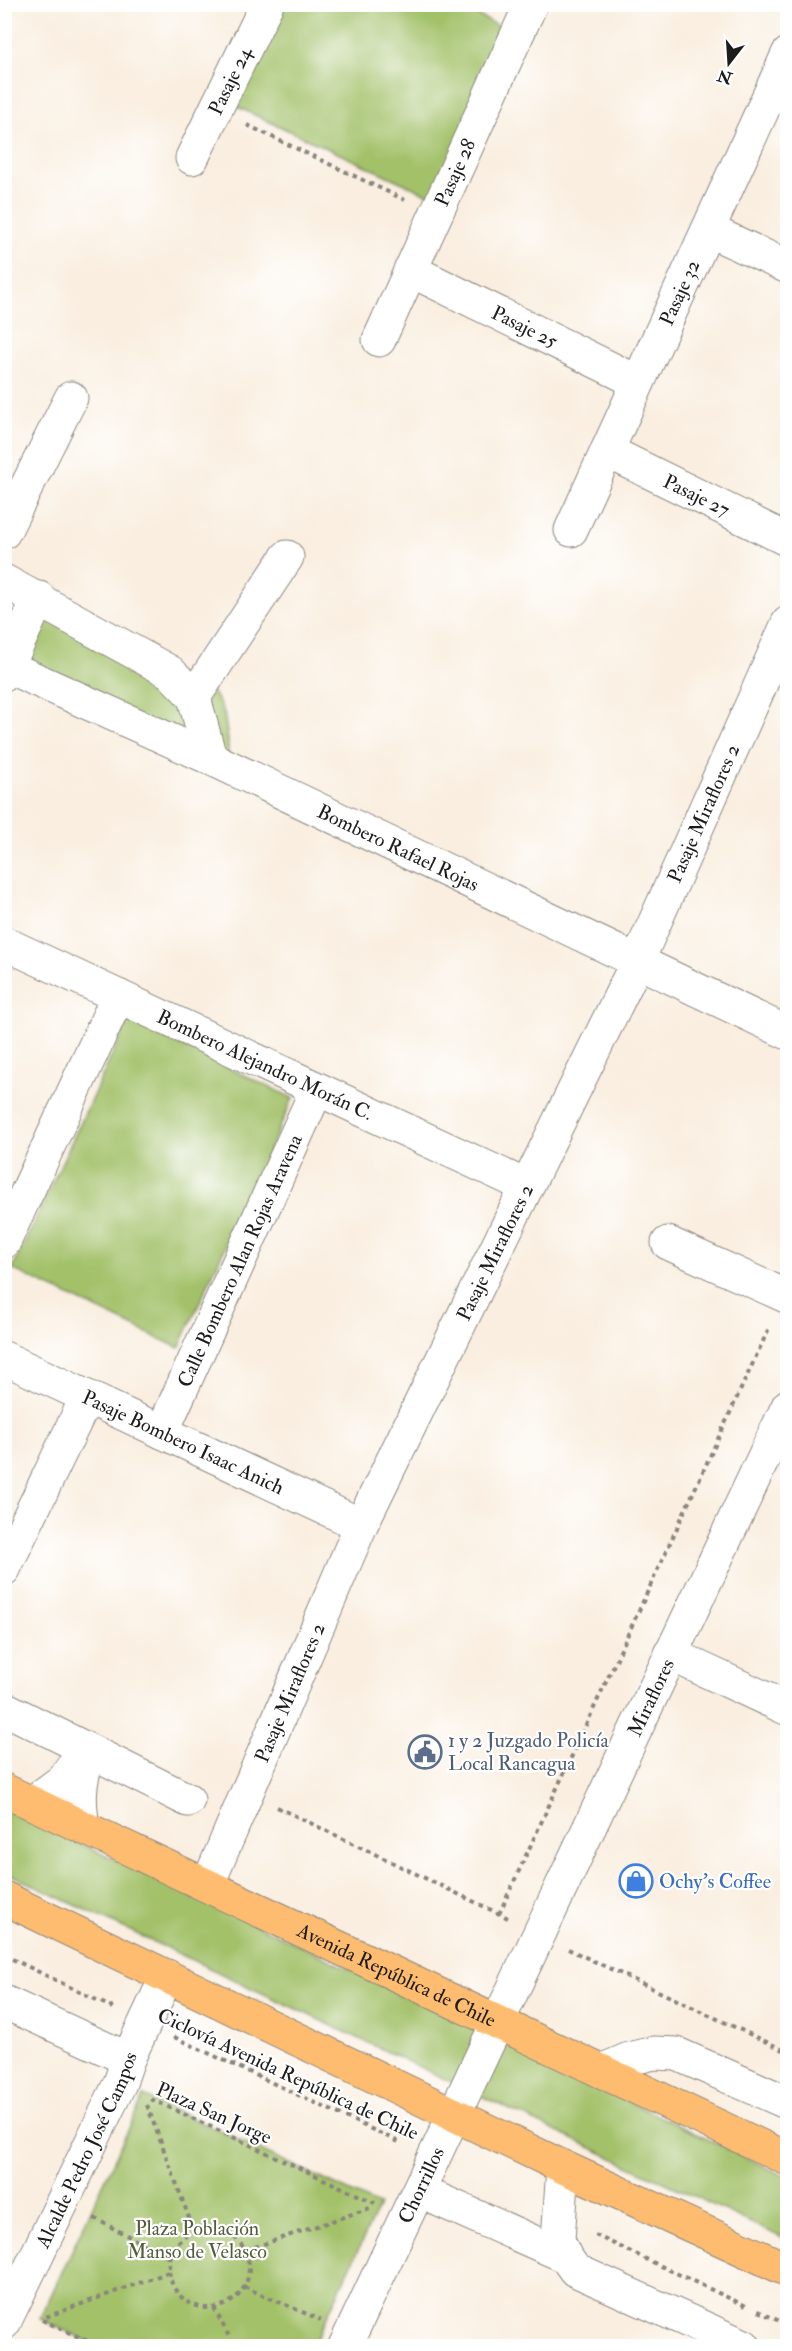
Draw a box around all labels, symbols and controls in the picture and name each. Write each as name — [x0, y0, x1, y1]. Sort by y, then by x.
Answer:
north arrow — [699, 33, 759, 93]
street label: Pasaje 24 — [203, 41, 257, 119]
text: N — [714, 65, 736, 88]
street label: Pasaje 28 — [429, 135, 481, 210]
street label: Pasaje 32 — [653, 256, 705, 329]
street label: Pasaje 25 — [488, 300, 562, 353]
street label: Pasaje 27 — [659, 468, 734, 522]
street label: Pasaje Miraflores 2 — [662, 740, 745, 887]
street label: Bombero Rafael Rojas — [313, 798, 483, 897]
street label: Bombero Alejandro Morán C. — [153, 1004, 377, 1126]
street label: Calle Bombero Alan Rojas Aravena — [171, 1130, 308, 1391]
street label: Pasaje Miraflores 2 — [451, 1180, 539, 1325]
street label: Pasaje Bombero Isaac Anich — [78, 1384, 289, 1500]
street label: Pasaje Miraflores 2 — [249, 1619, 330, 1766]
street label: Miraflores — [622, 1654, 680, 1740]
place label: 1 y 2 Juzgado Policía Local Rancagua — [448, 1728, 610, 1776]
public building icon: 1 y 2 Juzgado Policía Local Rancagua — [407, 1734, 443, 1770]
shop icon: Ochy's Coffee — [618, 1863, 654, 1899]
place label: Ochy's Coffee — [659, 1869, 771, 1894]
street label: Avenida República de Chile — [292, 1917, 500, 2032]
street label: Ciclovía Avenida República de Chile — [153, 2002, 423, 2146]
street label: Alcalde Pedro José Campos — [29, 2047, 142, 2253]
street label: Plaza San Jorge — [152, 2076, 276, 2150]
street label: Chorrillos — [392, 2143, 450, 2227]
park label: Plaza Población Manso de Velasco — [127, 2216, 267, 2264]

